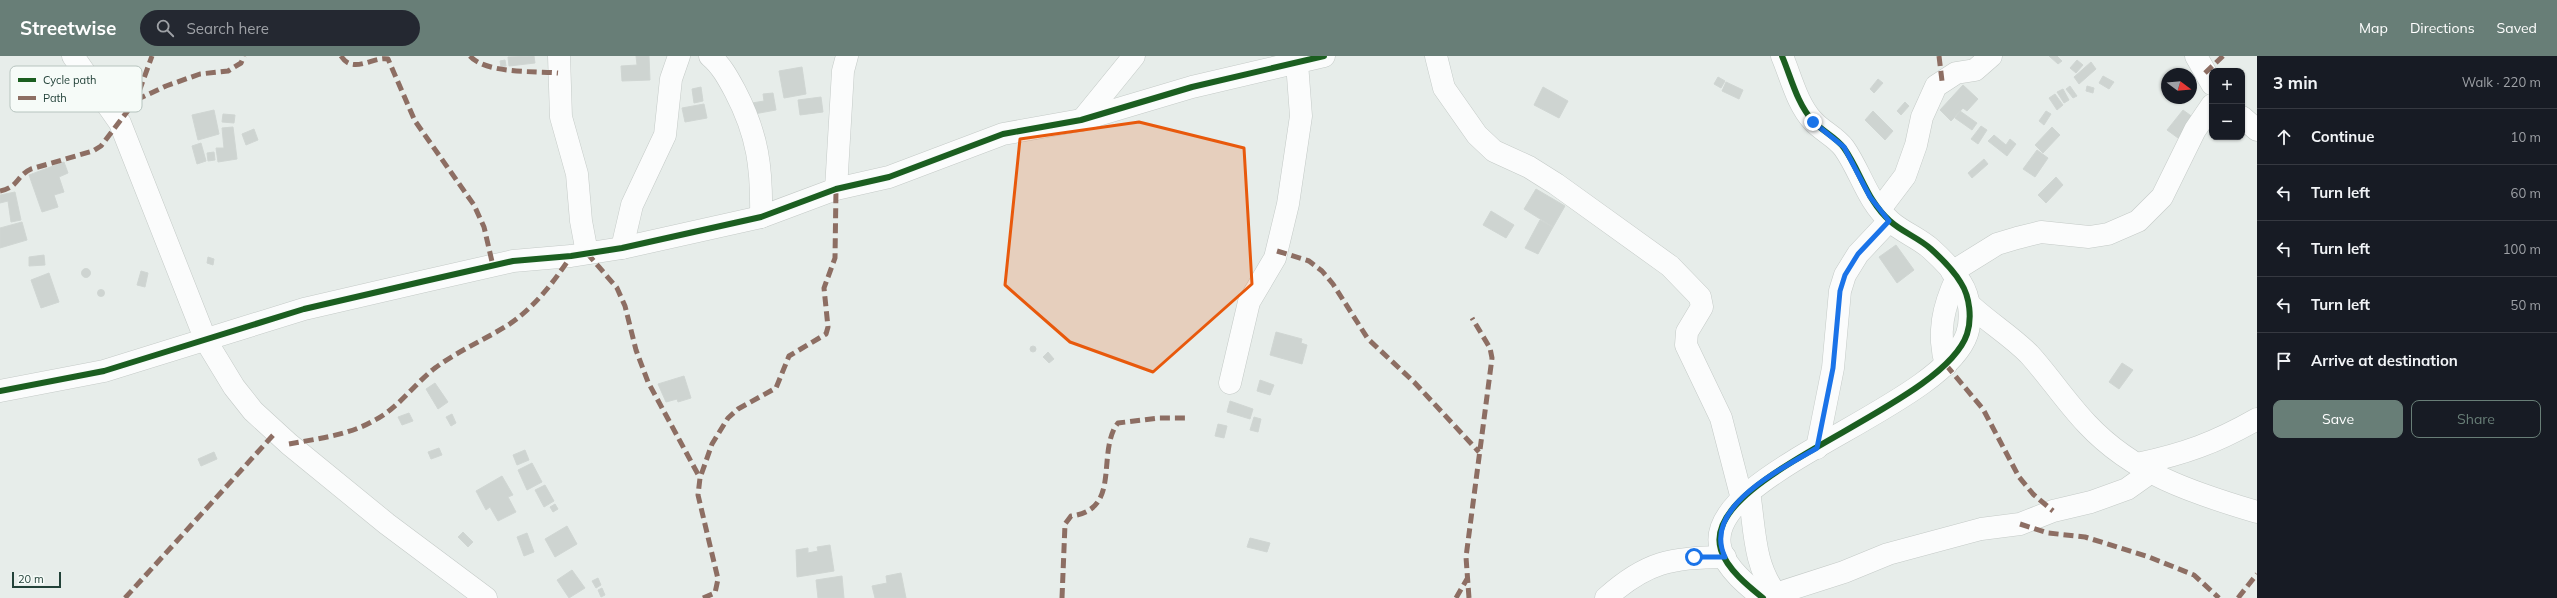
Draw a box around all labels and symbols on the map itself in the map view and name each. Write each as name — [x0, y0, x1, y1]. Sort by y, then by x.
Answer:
legend — [10, 66, 142, 112]
north arrow — [2161, 68, 2197, 104]
text: Cycle path — [43, 73, 96, 87]
text: Path — [43, 91, 67, 105]
route end — [1804, 113, 1822, 131]
route start — [1685, 548, 1703, 566]
scale bar — [12, 570, 61, 589]

